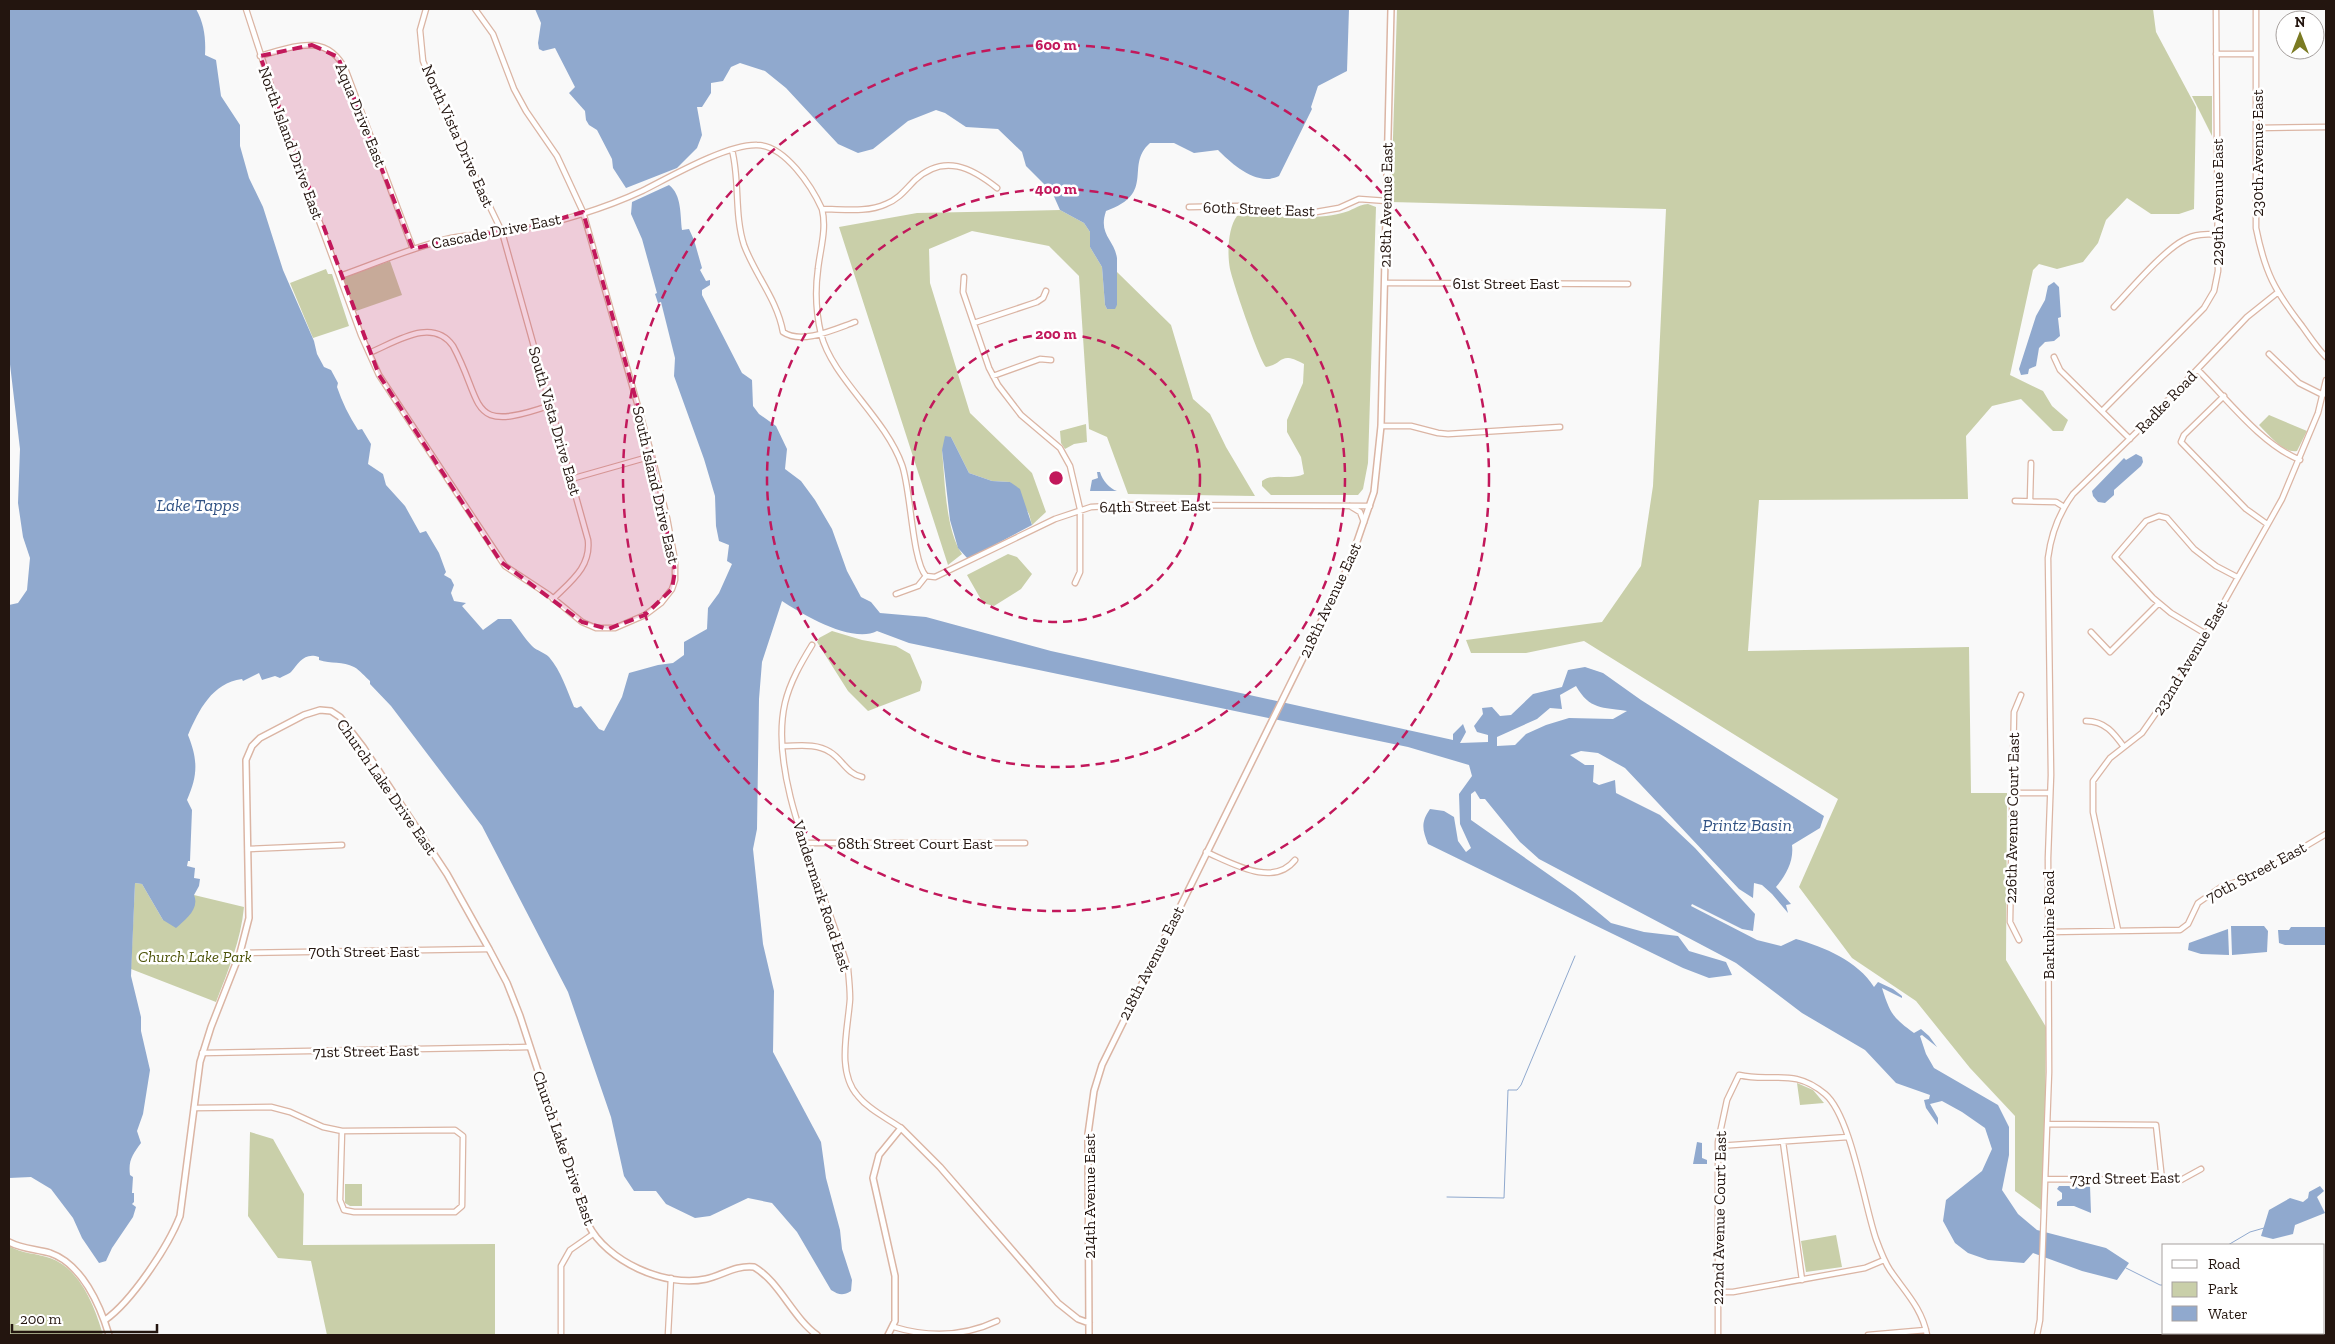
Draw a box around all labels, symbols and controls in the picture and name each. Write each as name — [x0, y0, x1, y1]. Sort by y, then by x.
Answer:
north arrow — [2275, 10, 2325, 60]
text: N — [2295, 14, 2306, 31]
text: 600 m — [1035, 36, 1077, 54]
street label: Aqua Drive East — [332, 60, 391, 170]
street label: North Vista Drive East — [418, 62, 498, 210]
street label: North Island Drive East — [254, 64, 328, 222]
street label: 230th Avenue East — [2248, 89, 2267, 217]
street label: 229th Avenue East — [2208, 138, 2227, 266]
street label: 218th Avenue East — [1375, 142, 1397, 268]
text: 400 m — [1035, 180, 1077, 198]
street label: 60th Street East — [1203, 198, 1315, 220]
street label: Cascade Drive East — [430, 209, 562, 253]
street label: 61st Street East — [1452, 274, 1560, 293]
text: 200 m — [1035, 325, 1077, 343]
street label: South Vista Drive East — [525, 344, 585, 498]
street label: Radke Road — [2131, 366, 2201, 437]
street label: South Island Drive East — [629, 404, 683, 566]
centre of rings — [1047, 469, 1065, 487]
water label: Lake Tapps — [156, 494, 240, 516]
street label: 64th Street East — [1099, 496, 1211, 516]
street label: 218th Avenue East — [1295, 539, 1365, 661]
street label: 232nd Avenue East — [2148, 597, 2232, 719]
street label: Church Lake Drive East — [333, 715, 441, 859]
street label: 226th Avenue Court East — [2001, 732, 2023, 904]
water label: Printz Basin — [1702, 814, 1792, 836]
street label: Vandermark Road East — [788, 817, 855, 974]
street label: 68th Street Court East — [837, 834, 993, 853]
street label: 70th Street East — [2203, 838, 2310, 906]
street label: Barkubine Road — [2039, 870, 2058, 980]
street label: 218th Avenue East — [1114, 903, 1188, 1023]
street label: 70th Street East — [309, 942, 420, 961]
park label: Church Lake Park — [138, 947, 252, 966]
street label: 71st Street East — [313, 1041, 419, 1061]
street label: Church Lake Drive East — [529, 1068, 599, 1228]
street label: 222nd Avenue Court East — [1708, 1131, 1730, 1305]
street label: 214th Avenue East — [1080, 1133, 1099, 1259]
street label: 73rd Street East — [2070, 1168, 2180, 1188]
legend — [2162, 1244, 2325, 1334]
text: Road — [2208, 1255, 2241, 1273]
text: Park — [2208, 1280, 2238, 1298]
scale bar — [12, 1302, 158, 1334]
text: Water — [2208, 1305, 2248, 1323]
text: 200 m — [20, 1310, 61, 1328]

